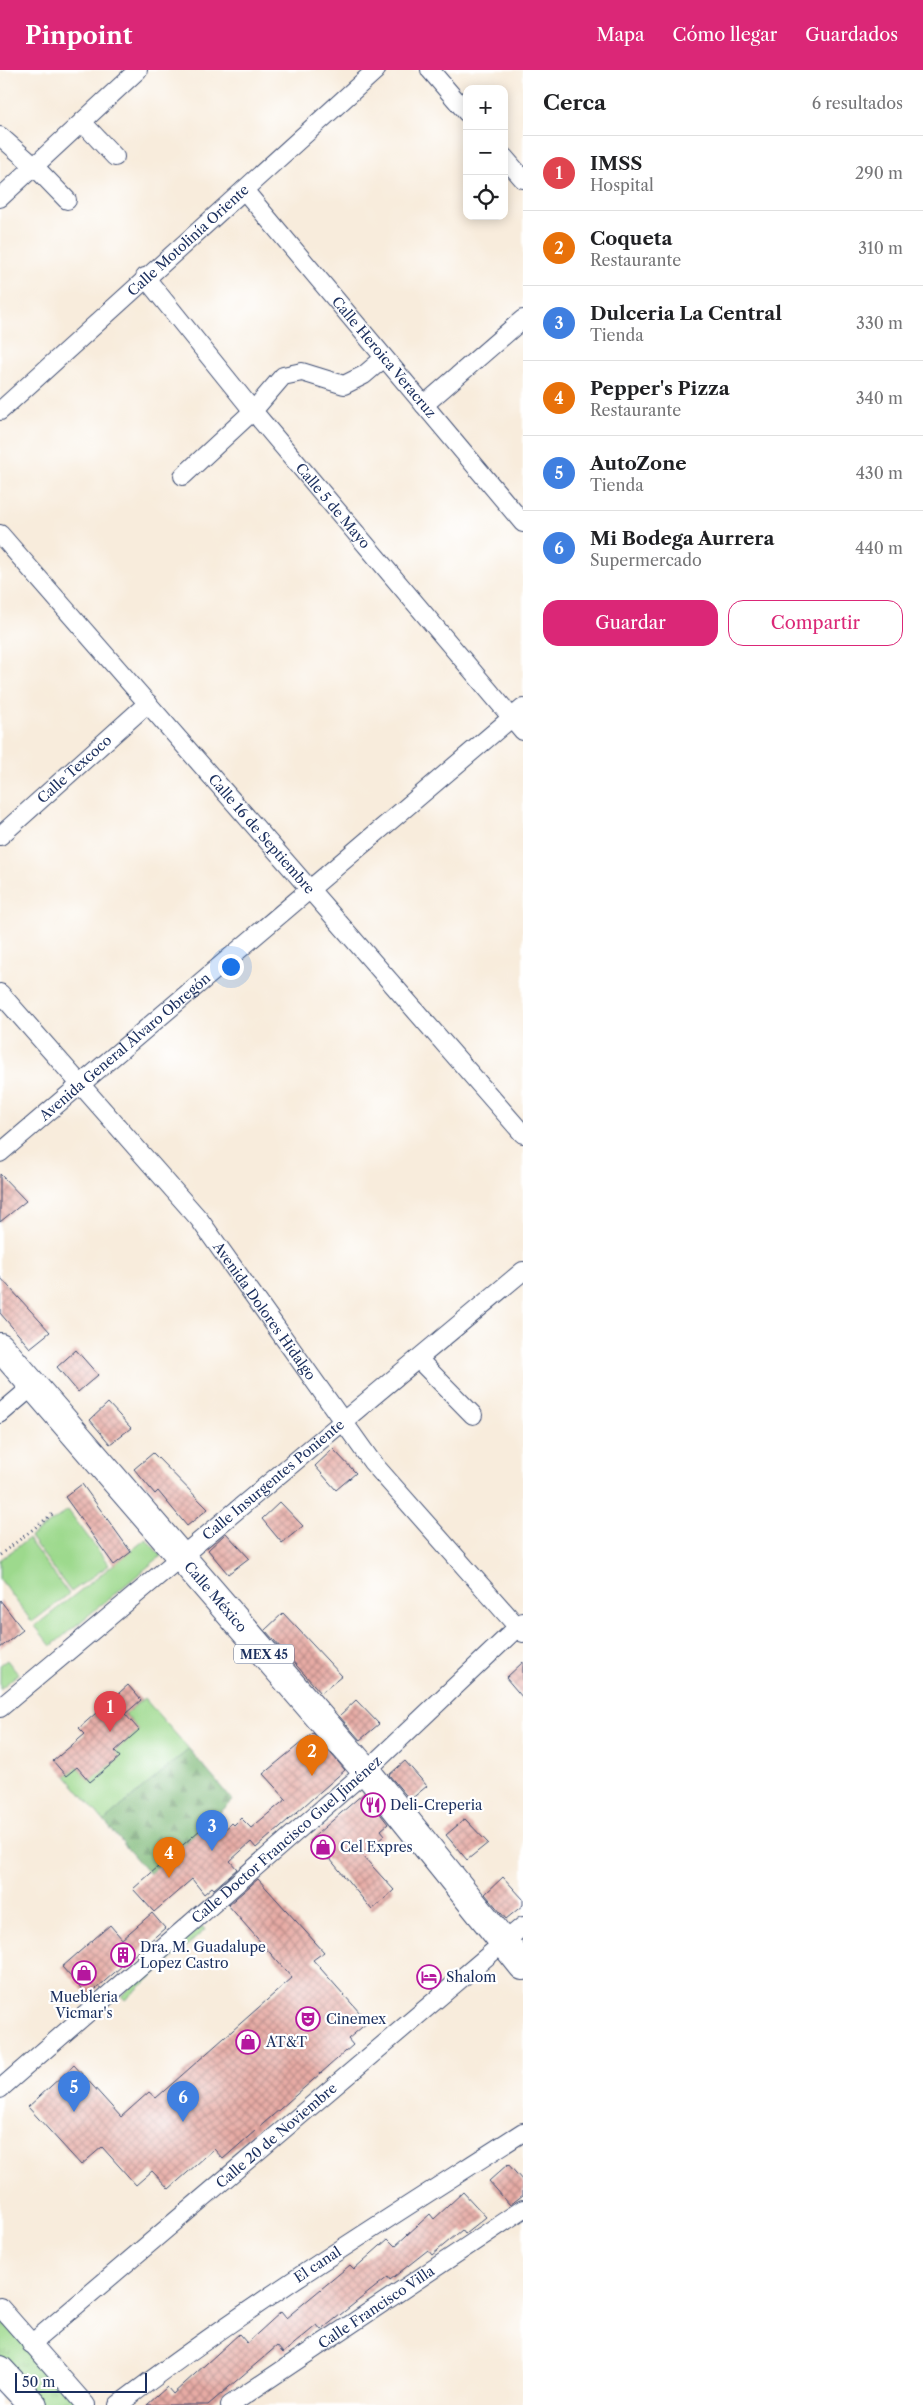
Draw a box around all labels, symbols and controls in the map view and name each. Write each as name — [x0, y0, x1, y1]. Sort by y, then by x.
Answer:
text: Pinpoint — [25, 21, 132, 50]
text: Mapa — [596, 24, 645, 46]
text: Cómo llegar — [673, 24, 777, 46]
text: Guardados — [805, 24, 898, 46]
map controls — [463, 85, 508, 220]
button: + — [463, 85, 508, 130]
text: Cerca — [543, 90, 606, 115]
text: 6 resultados — [812, 93, 903, 113]
button: − — [463, 130, 508, 175]
text: IMSS — [590, 152, 642, 175]
text: 1 — [555, 163, 563, 183]
text: 290 m — [855, 163, 903, 183]
button: locate — [463, 175, 508, 220]
text: Hospital — [590, 175, 654, 195]
street label: Calle Motolinía Oriente — [124, 181, 253, 300]
text: Coqueta — [590, 227, 672, 250]
text: 2 — [554, 238, 564, 258]
text: 310 m — [858, 238, 903, 258]
text: Restaurante — [590, 250, 681, 270]
street label: Calle Heroica Veracruz — [328, 293, 440, 422]
text: Dulceria La Central — [590, 302, 782, 325]
text: 3 — [554, 313, 564, 333]
text: 330 m — [856, 313, 903, 333]
text: Tienda — [590, 325, 644, 345]
text: Pepper's Pizza — [590, 377, 730, 400]
text: 4 — [554, 388, 564, 408]
text: 340 m — [856, 388, 903, 408]
text: Restaurante — [590, 400, 681, 420]
text: AutoZone — [590, 452, 687, 475]
street label: Calle 5 de Mayo — [292, 459, 374, 552]
text: 5 — [555, 463, 563, 483]
text: 430 m — [856, 463, 903, 483]
text: Tienda — [590, 475, 644, 495]
text: Mi Bodega Aurrera — [590, 527, 774, 550]
text: 6 — [554, 538, 564, 558]
text: 440 m — [855, 538, 903, 558]
text: Supermercado — [590, 550, 702, 570]
button: Guardar — [543, 600, 718, 646]
button: Compartir — [728, 600, 903, 646]
street label: Calle Texcoco — [33, 731, 115, 807]
street label: Calle 16 de Septiembre — [204, 770, 319, 898]
your location — [218, 954, 244, 980]
street label: Avenida General Álvaro Obregón — [35, 969, 214, 1125]
street label: Avenida Dolores Hidalgo — [209, 1238, 320, 1384]
street label: Calle Insurgentes Poniente — [199, 1415, 348, 1544]
street label: Calle México — [180, 1558, 251, 1636]
road number: MEX 45 — [234, 1645, 294, 1664]
pin: 1 — [94, 1691, 126, 1732]
pin: 2 — [296, 1735, 328, 1776]
street label: Calle Doctor Francisco Guel Jiménez — [188, 1752, 386, 1927]
restaurant icon: Deli-Creperia — [360, 1792, 386, 1818]
place label: Deli-Creperia — [390, 1796, 483, 1814]
pin: 3 — [196, 1810, 228, 1851]
shop icon: Cel Expres — [310, 1834, 336, 1860]
pin: 4 — [153, 1837, 185, 1878]
place label: Cel Expres — [340, 1838, 413, 1856]
place label: Dra. M. Guadalupe Lopez Castro — [140, 1938, 266, 1972]
building icon: Dra. M. Guadalupe Lopez Castro — [110, 1942, 136, 1968]
shop icon: Muebleria Vicmar's — [71, 1960, 97, 1986]
hotel icon: Shalom — [416, 1964, 442, 1990]
place label: Shalom — [446, 1968, 496, 1986]
place label: Muebleria Vicmar's — [50, 1988, 119, 2022]
theatre icon: Cinemex — [295, 2006, 321, 2032]
place label: Cinemex — [326, 2010, 387, 2028]
shop icon: AT&T — [235, 2029, 261, 2055]
place label: AT&T — [265, 2033, 308, 2051]
pin: 5 — [58, 2071, 90, 2112]
street label: Calle 20 de Noviembre — [212, 2079, 341, 2192]
pin: 6 — [167, 2081, 199, 2122]
street label: El canal — [290, 2242, 344, 2286]
street label: Calle Francisco Villa — [315, 2261, 438, 2352]
scale bar — [15, 2370, 148, 2393]
text: 50 m — [22, 2373, 55, 2391]

